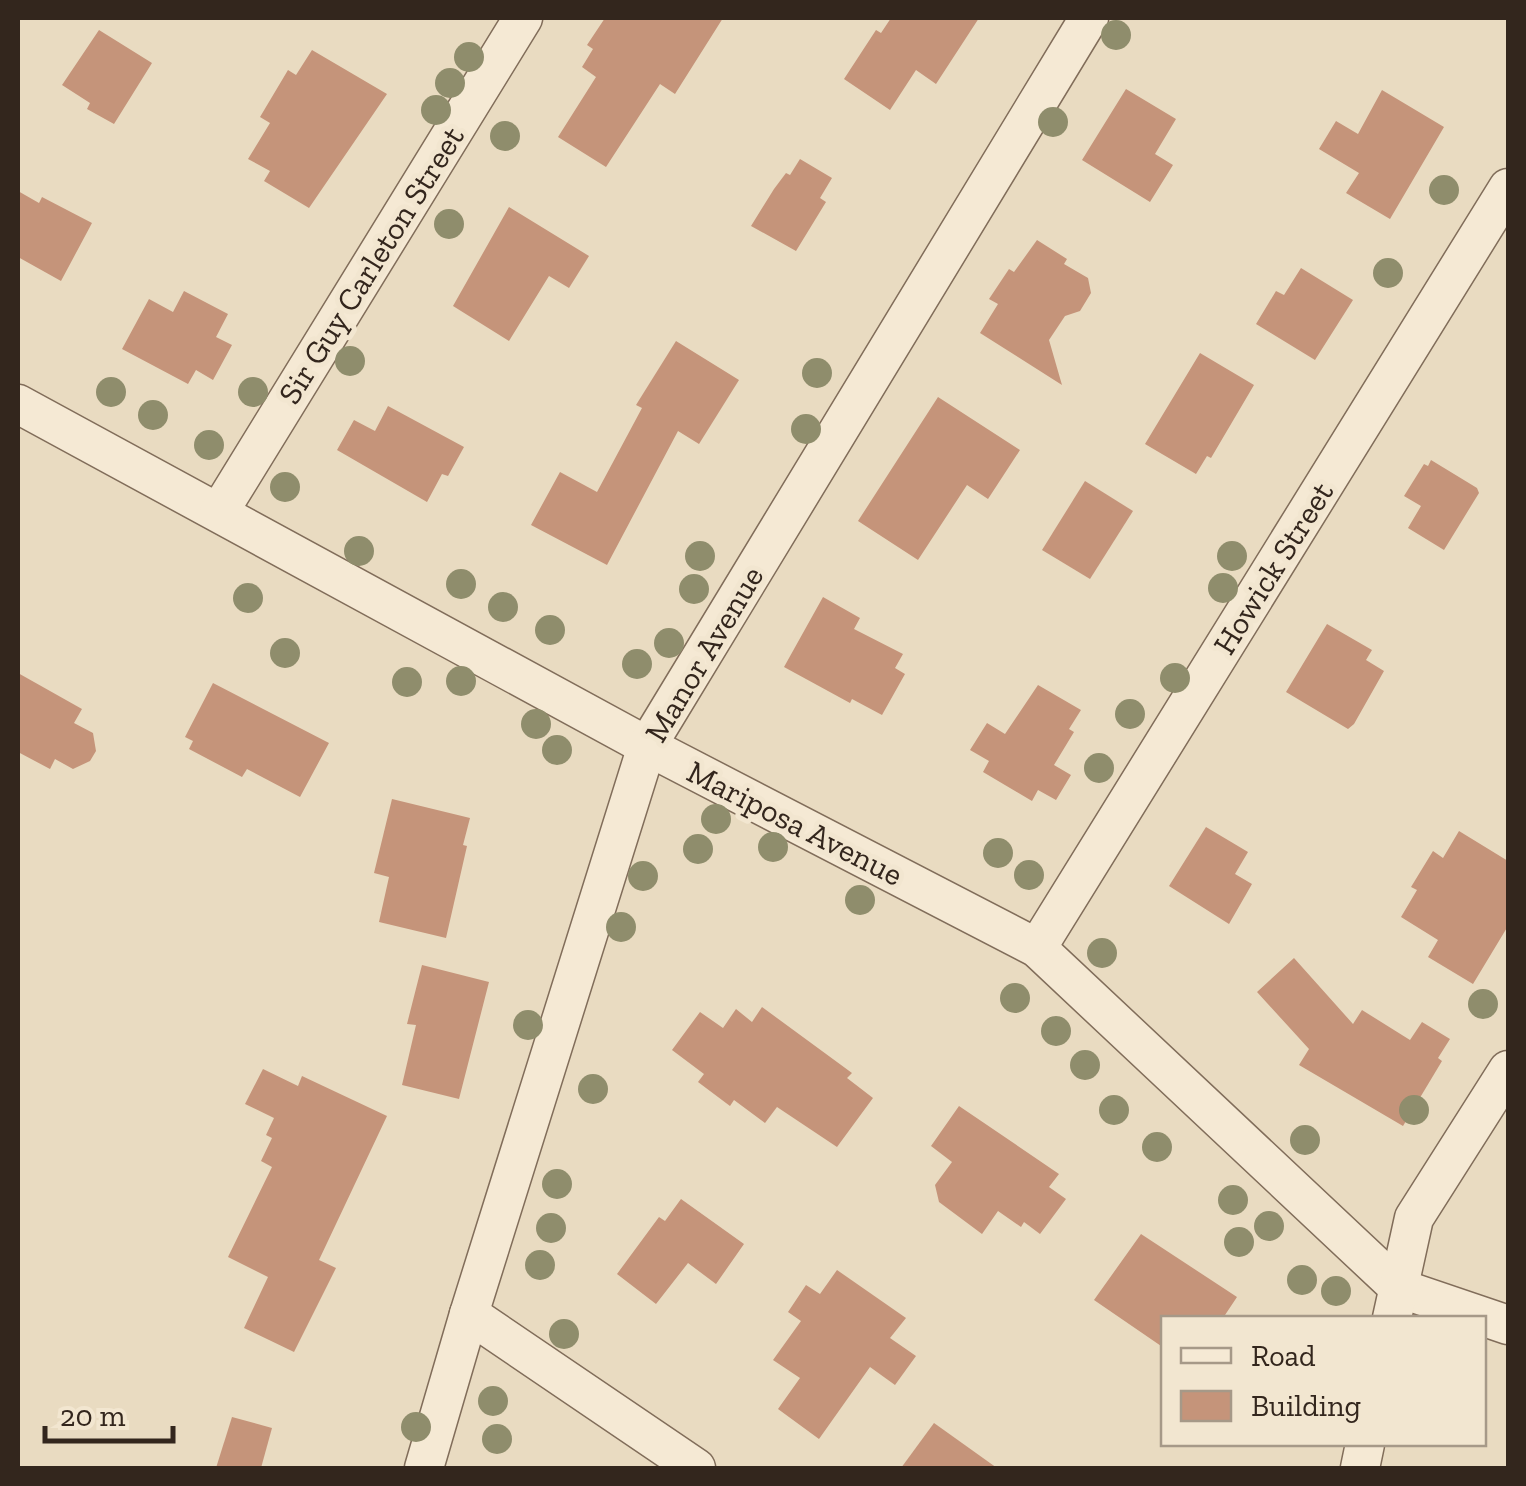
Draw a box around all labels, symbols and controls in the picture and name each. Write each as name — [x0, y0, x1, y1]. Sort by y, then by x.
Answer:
street label: Sir Guy Carleton Street — [270, 119, 472, 411]
street label: Howick Street — [1205, 475, 1341, 661]
street label: Manor Avenue — [637, 559, 771, 749]
street label: Mariposa Avenue — [681, 752, 909, 894]
legend — [1161, 1316, 1486, 1446]
text: Road — [1251, 1338, 1316, 1374]
scale bar — [45, 1381, 172, 1443]
text: Building — [1251, 1388, 1361, 1424]
text: 20 m — [60, 1398, 126, 1434]

